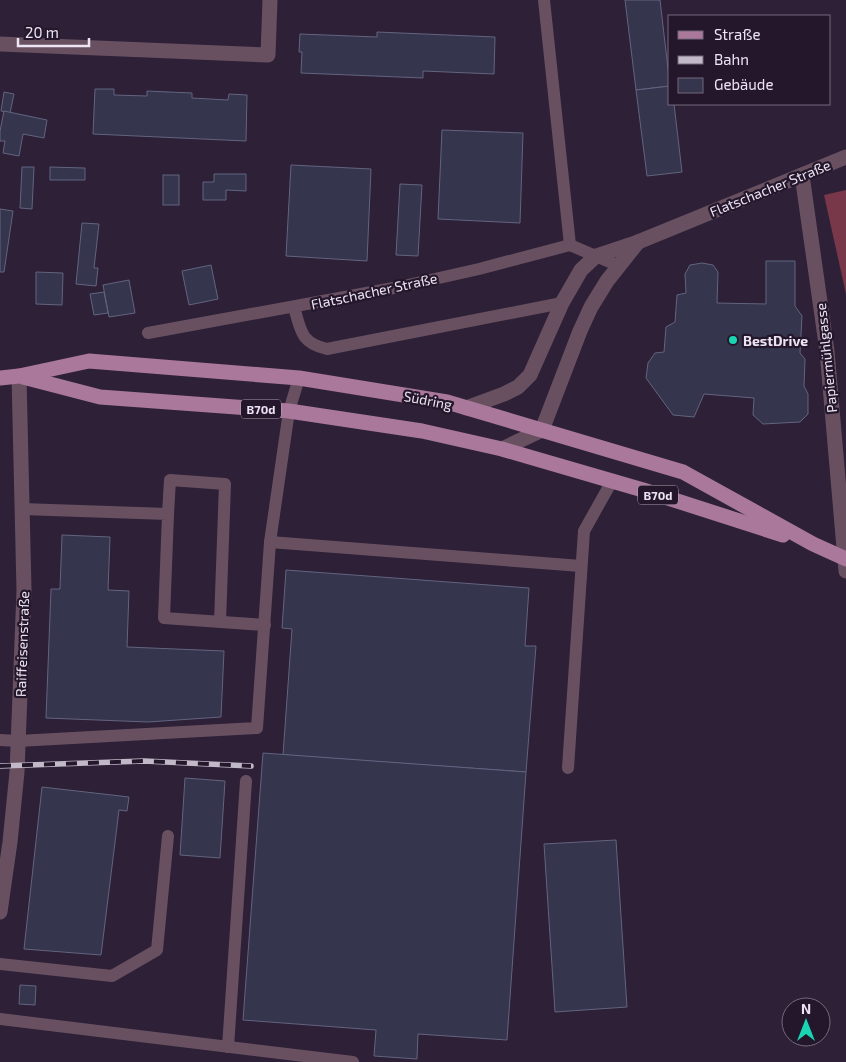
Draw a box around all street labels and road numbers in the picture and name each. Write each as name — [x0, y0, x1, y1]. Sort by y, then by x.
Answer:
street label: Flatschacher Straße — [707, 156, 833, 220]
street label: Flatschacher Straße — [309, 269, 439, 313]
street label: Papiermühlgasse — [812, 302, 840, 414]
street label: Südring — [402, 387, 454, 413]
road number: B70d — [241, 399, 281, 418]
road number: B70d — [638, 486, 678, 504]
street label: Raiffeisenstraße — [12, 591, 32, 697]

